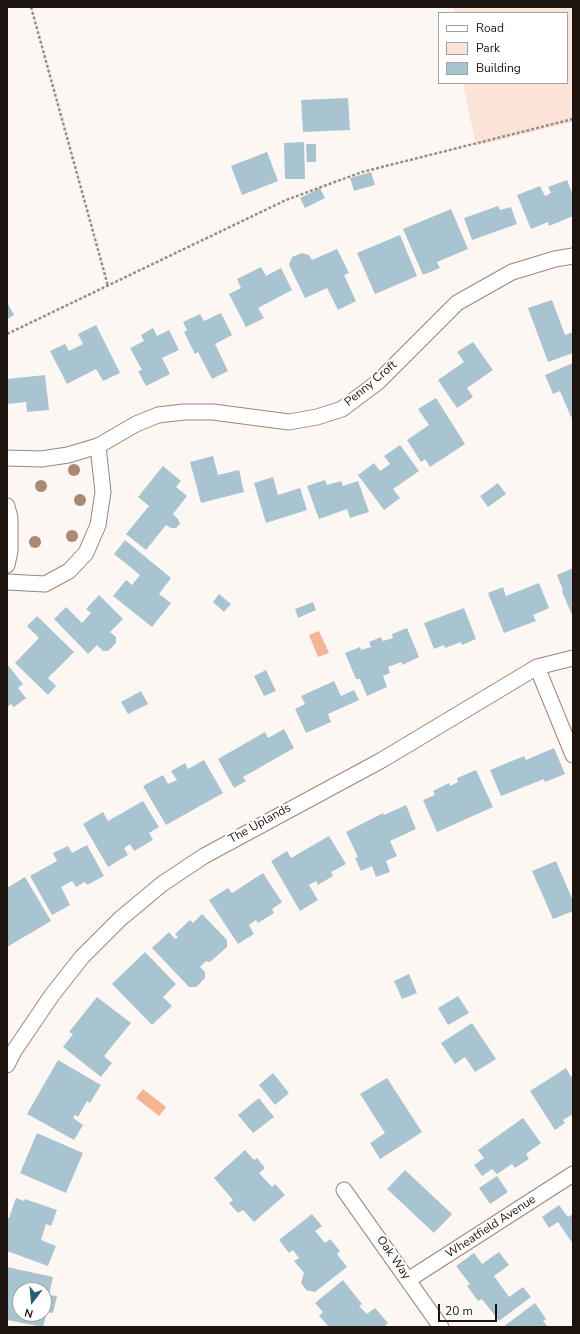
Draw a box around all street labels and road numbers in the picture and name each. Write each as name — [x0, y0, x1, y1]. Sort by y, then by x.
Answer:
street label: Penny Croft — [342, 358, 400, 410]
street label: The Uplands — [226, 801, 294, 847]
street label: Wheatfield Avenue — [443, 1193, 539, 1261]
street label: Oak Way — [373, 1234, 413, 1282]

